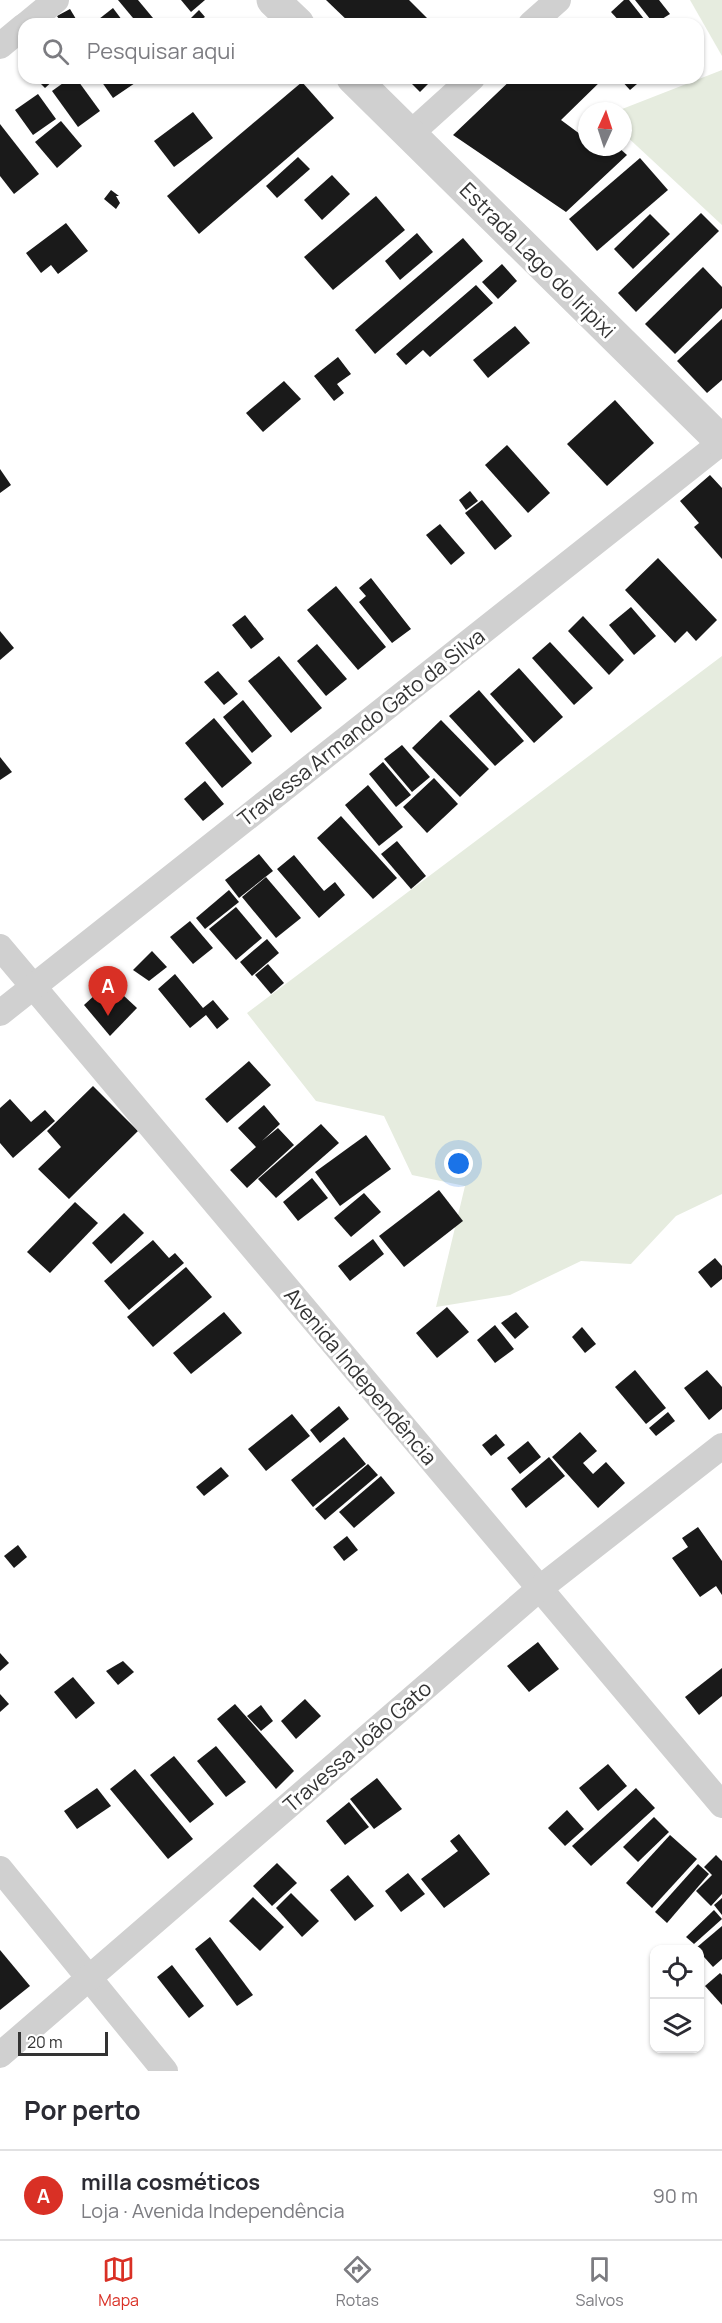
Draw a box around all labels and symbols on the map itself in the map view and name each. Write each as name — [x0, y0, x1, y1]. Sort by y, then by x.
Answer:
north arrow — [578, 102, 632, 156]
street label: Estrada Lago do Iripixi — [454, 176, 622, 344]
street label: Travessa Armando Gato da Silva — [232, 622, 490, 832]
pin: A — [88, 966, 128, 1016]
your location — [444, 1149, 473, 1178]
street label: Avenida Independência — [278, 1281, 444, 1471]
street label: Travessa João Gato — [277, 1674, 437, 1818]
scale bar — [18, 2029, 108, 2056]

